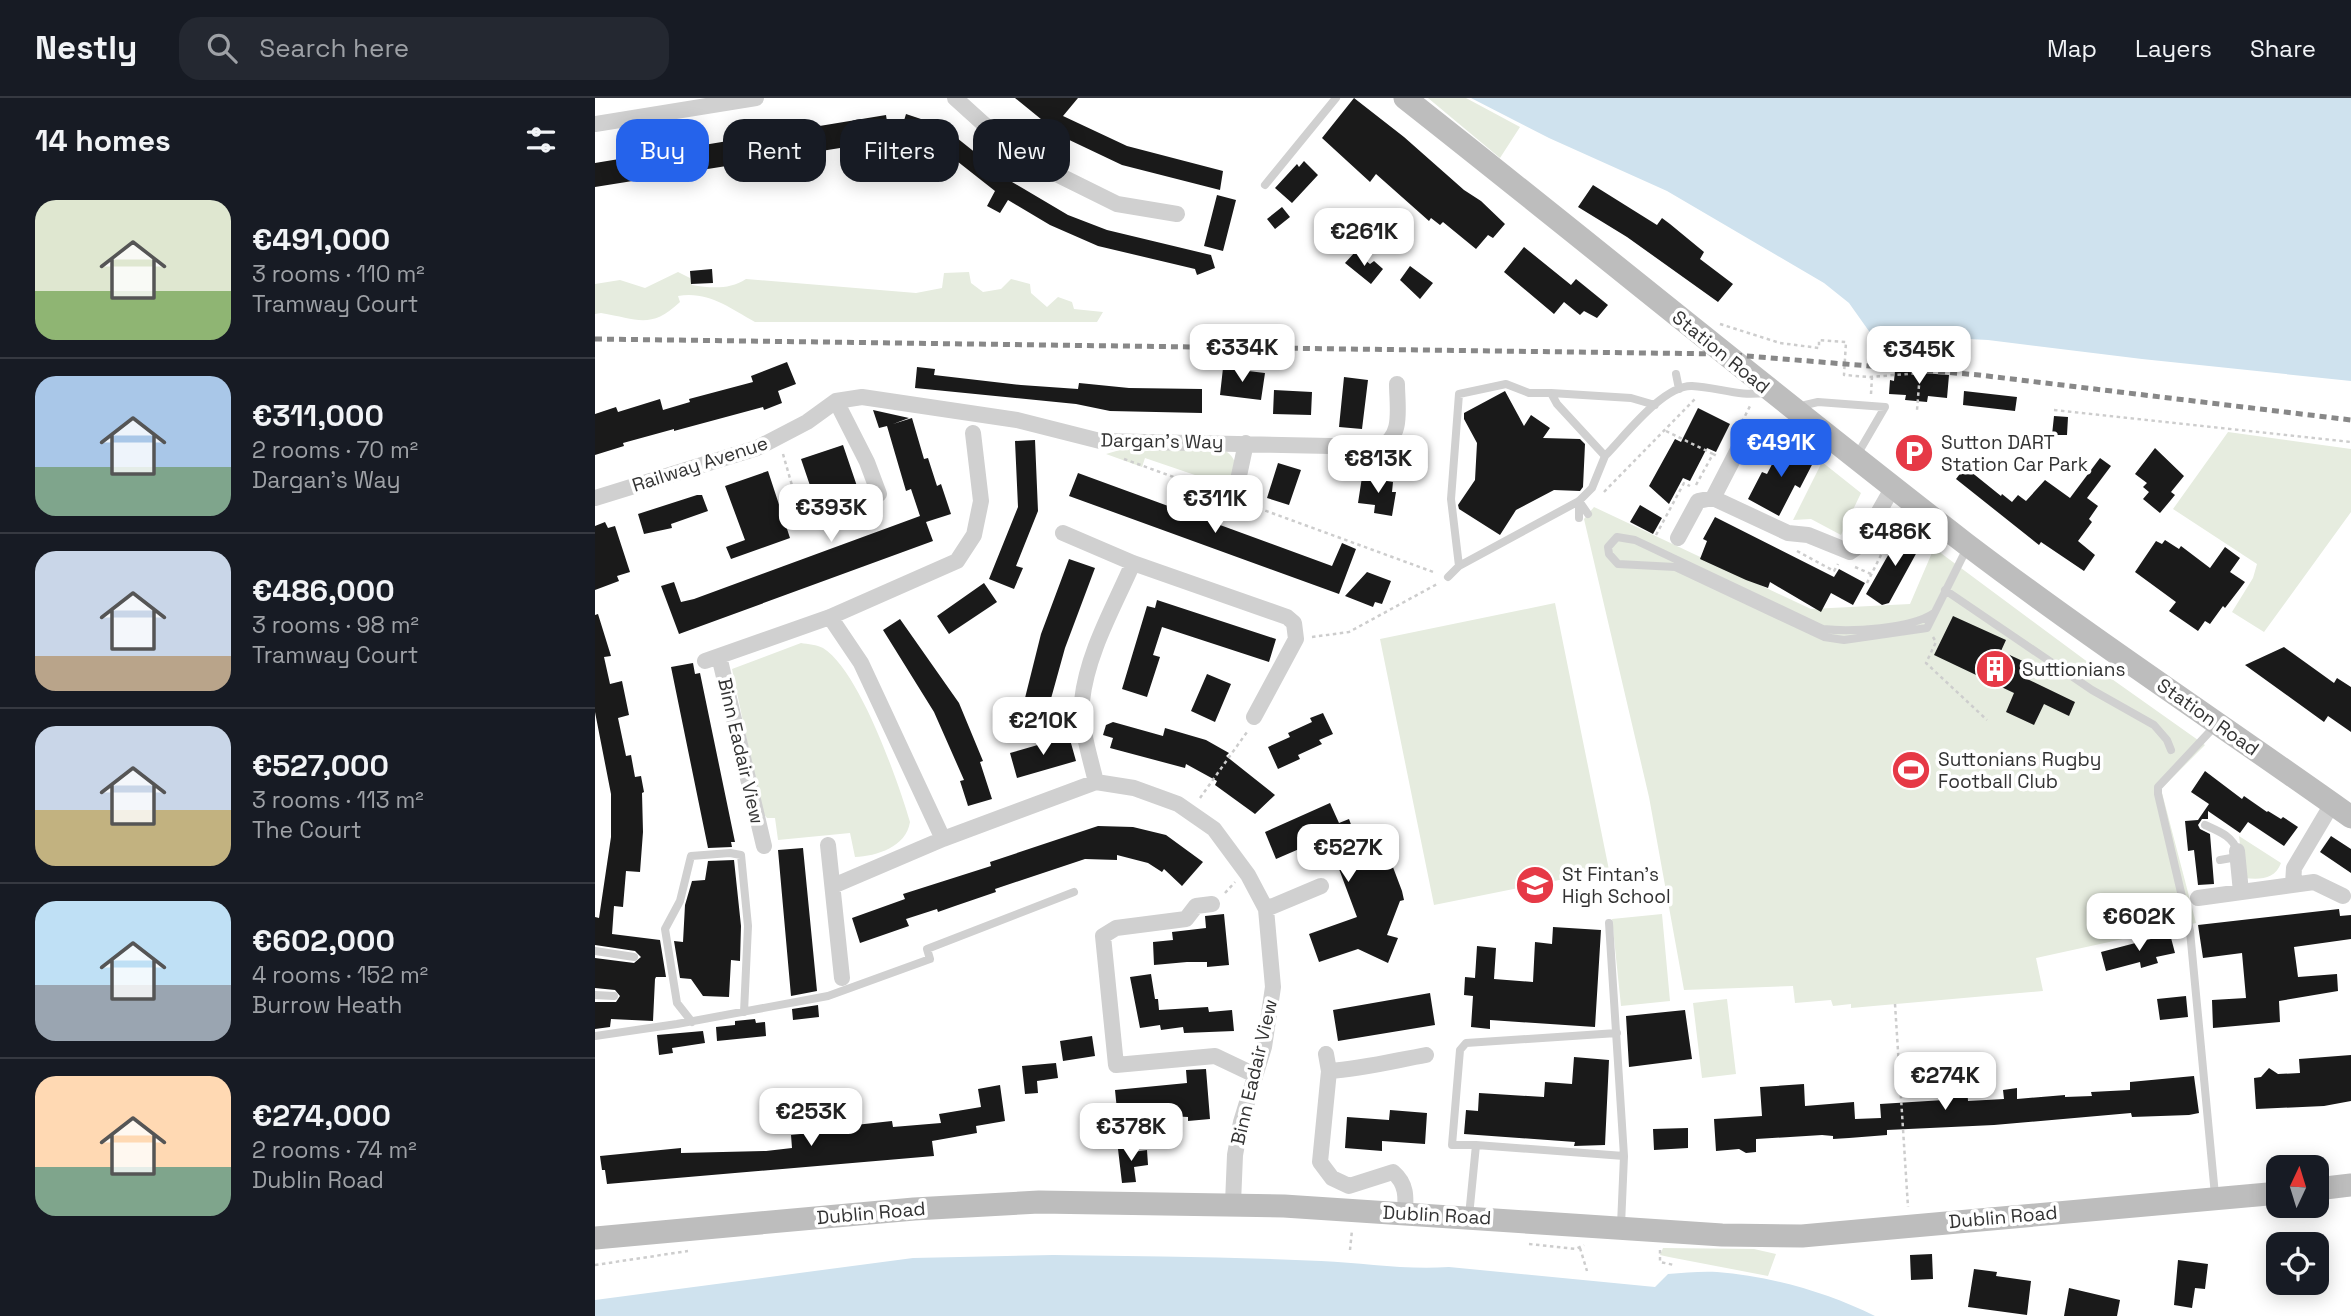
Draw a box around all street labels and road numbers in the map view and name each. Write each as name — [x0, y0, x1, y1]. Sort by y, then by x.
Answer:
street label: Station Road — [1667, 305, 1775, 399]
street label: Dargan's Way — [1100, 427, 1224, 455]
street label: Railway Avenue — [629, 430, 771, 498]
street label: Station Road — [2152, 673, 2264, 761]
street label: Binn Eadair View — [712, 676, 770, 826]
street label: Binn Eadair View — [1225, 997, 1283, 1147]
street label: Dublin Road — [816, 1196, 926, 1230]
street label: Dublin Road — [1382, 1200, 1492, 1230]
street label: Dublin Road — [1948, 1200, 2058, 1234]

